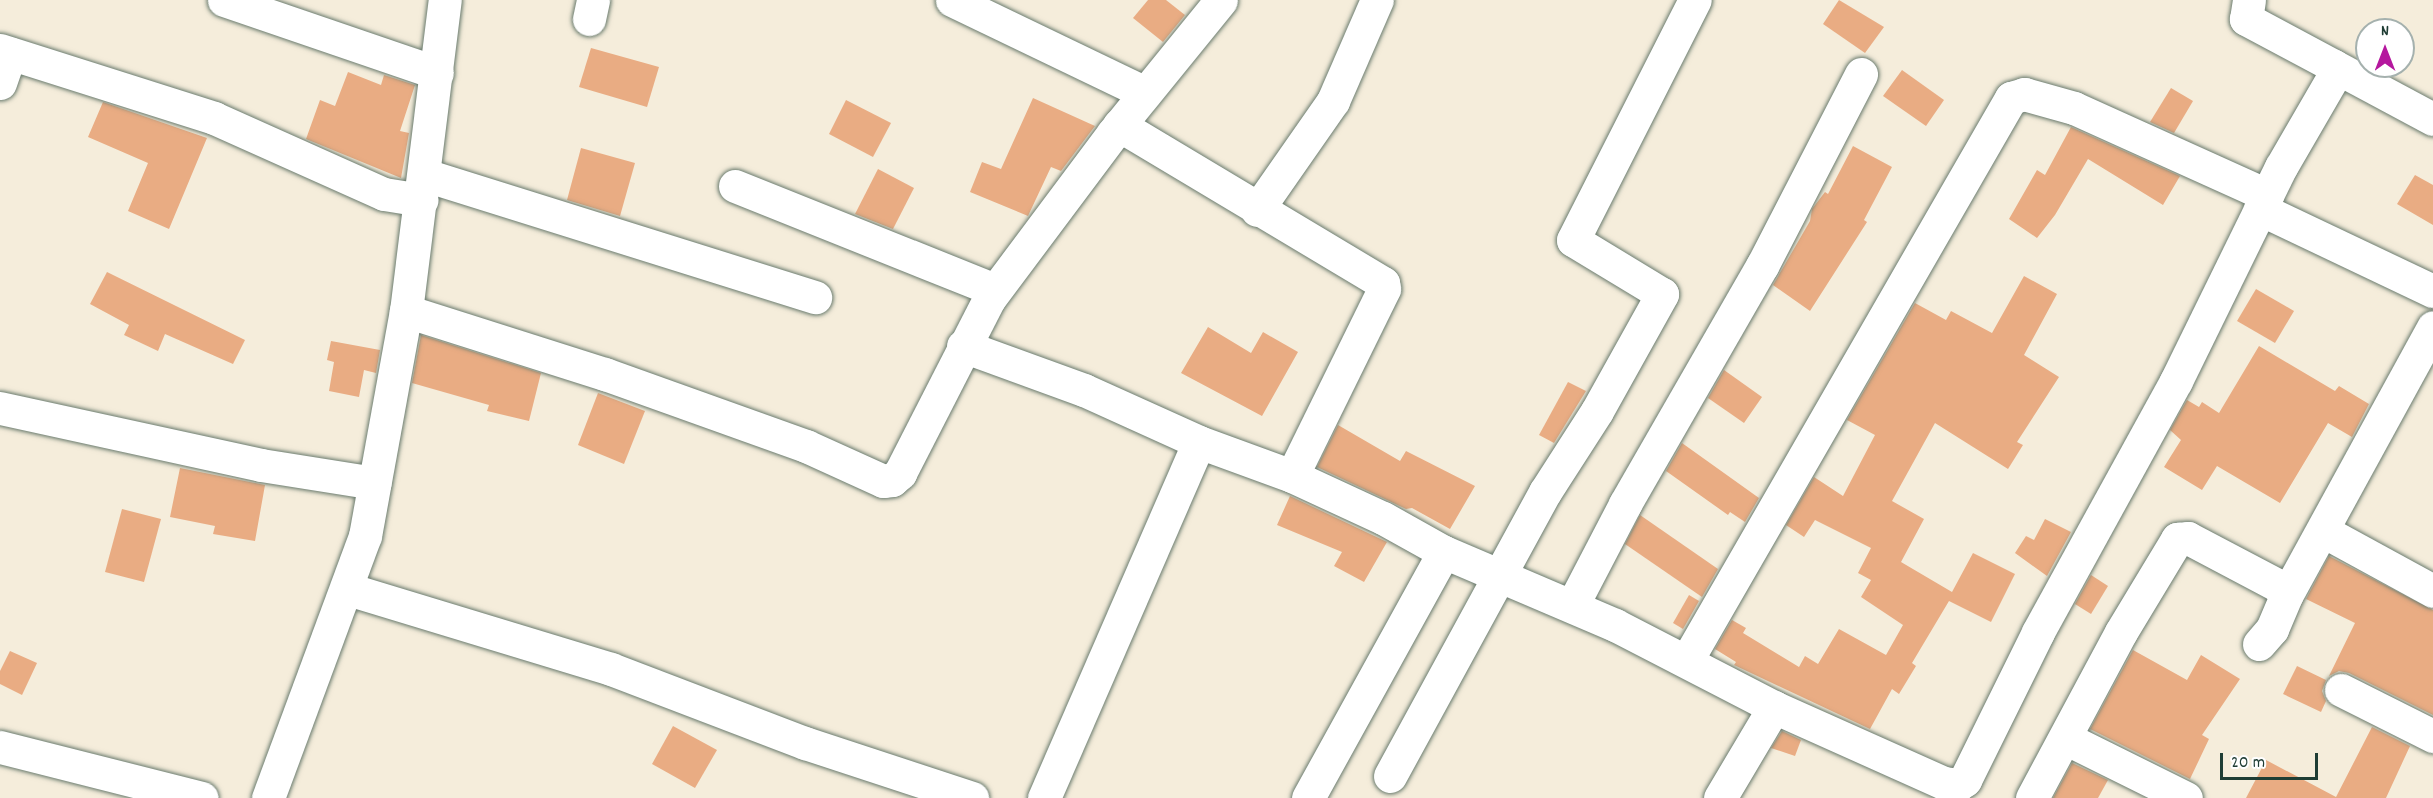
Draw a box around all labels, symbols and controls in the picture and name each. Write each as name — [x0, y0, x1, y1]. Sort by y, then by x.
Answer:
north arrow — [2355, 18, 2415, 78]
text: N — [2381, 20, 2389, 43]
scale bar — [2223, 741, 2320, 779]
text: 20 m — [2231, 751, 2265, 776]

